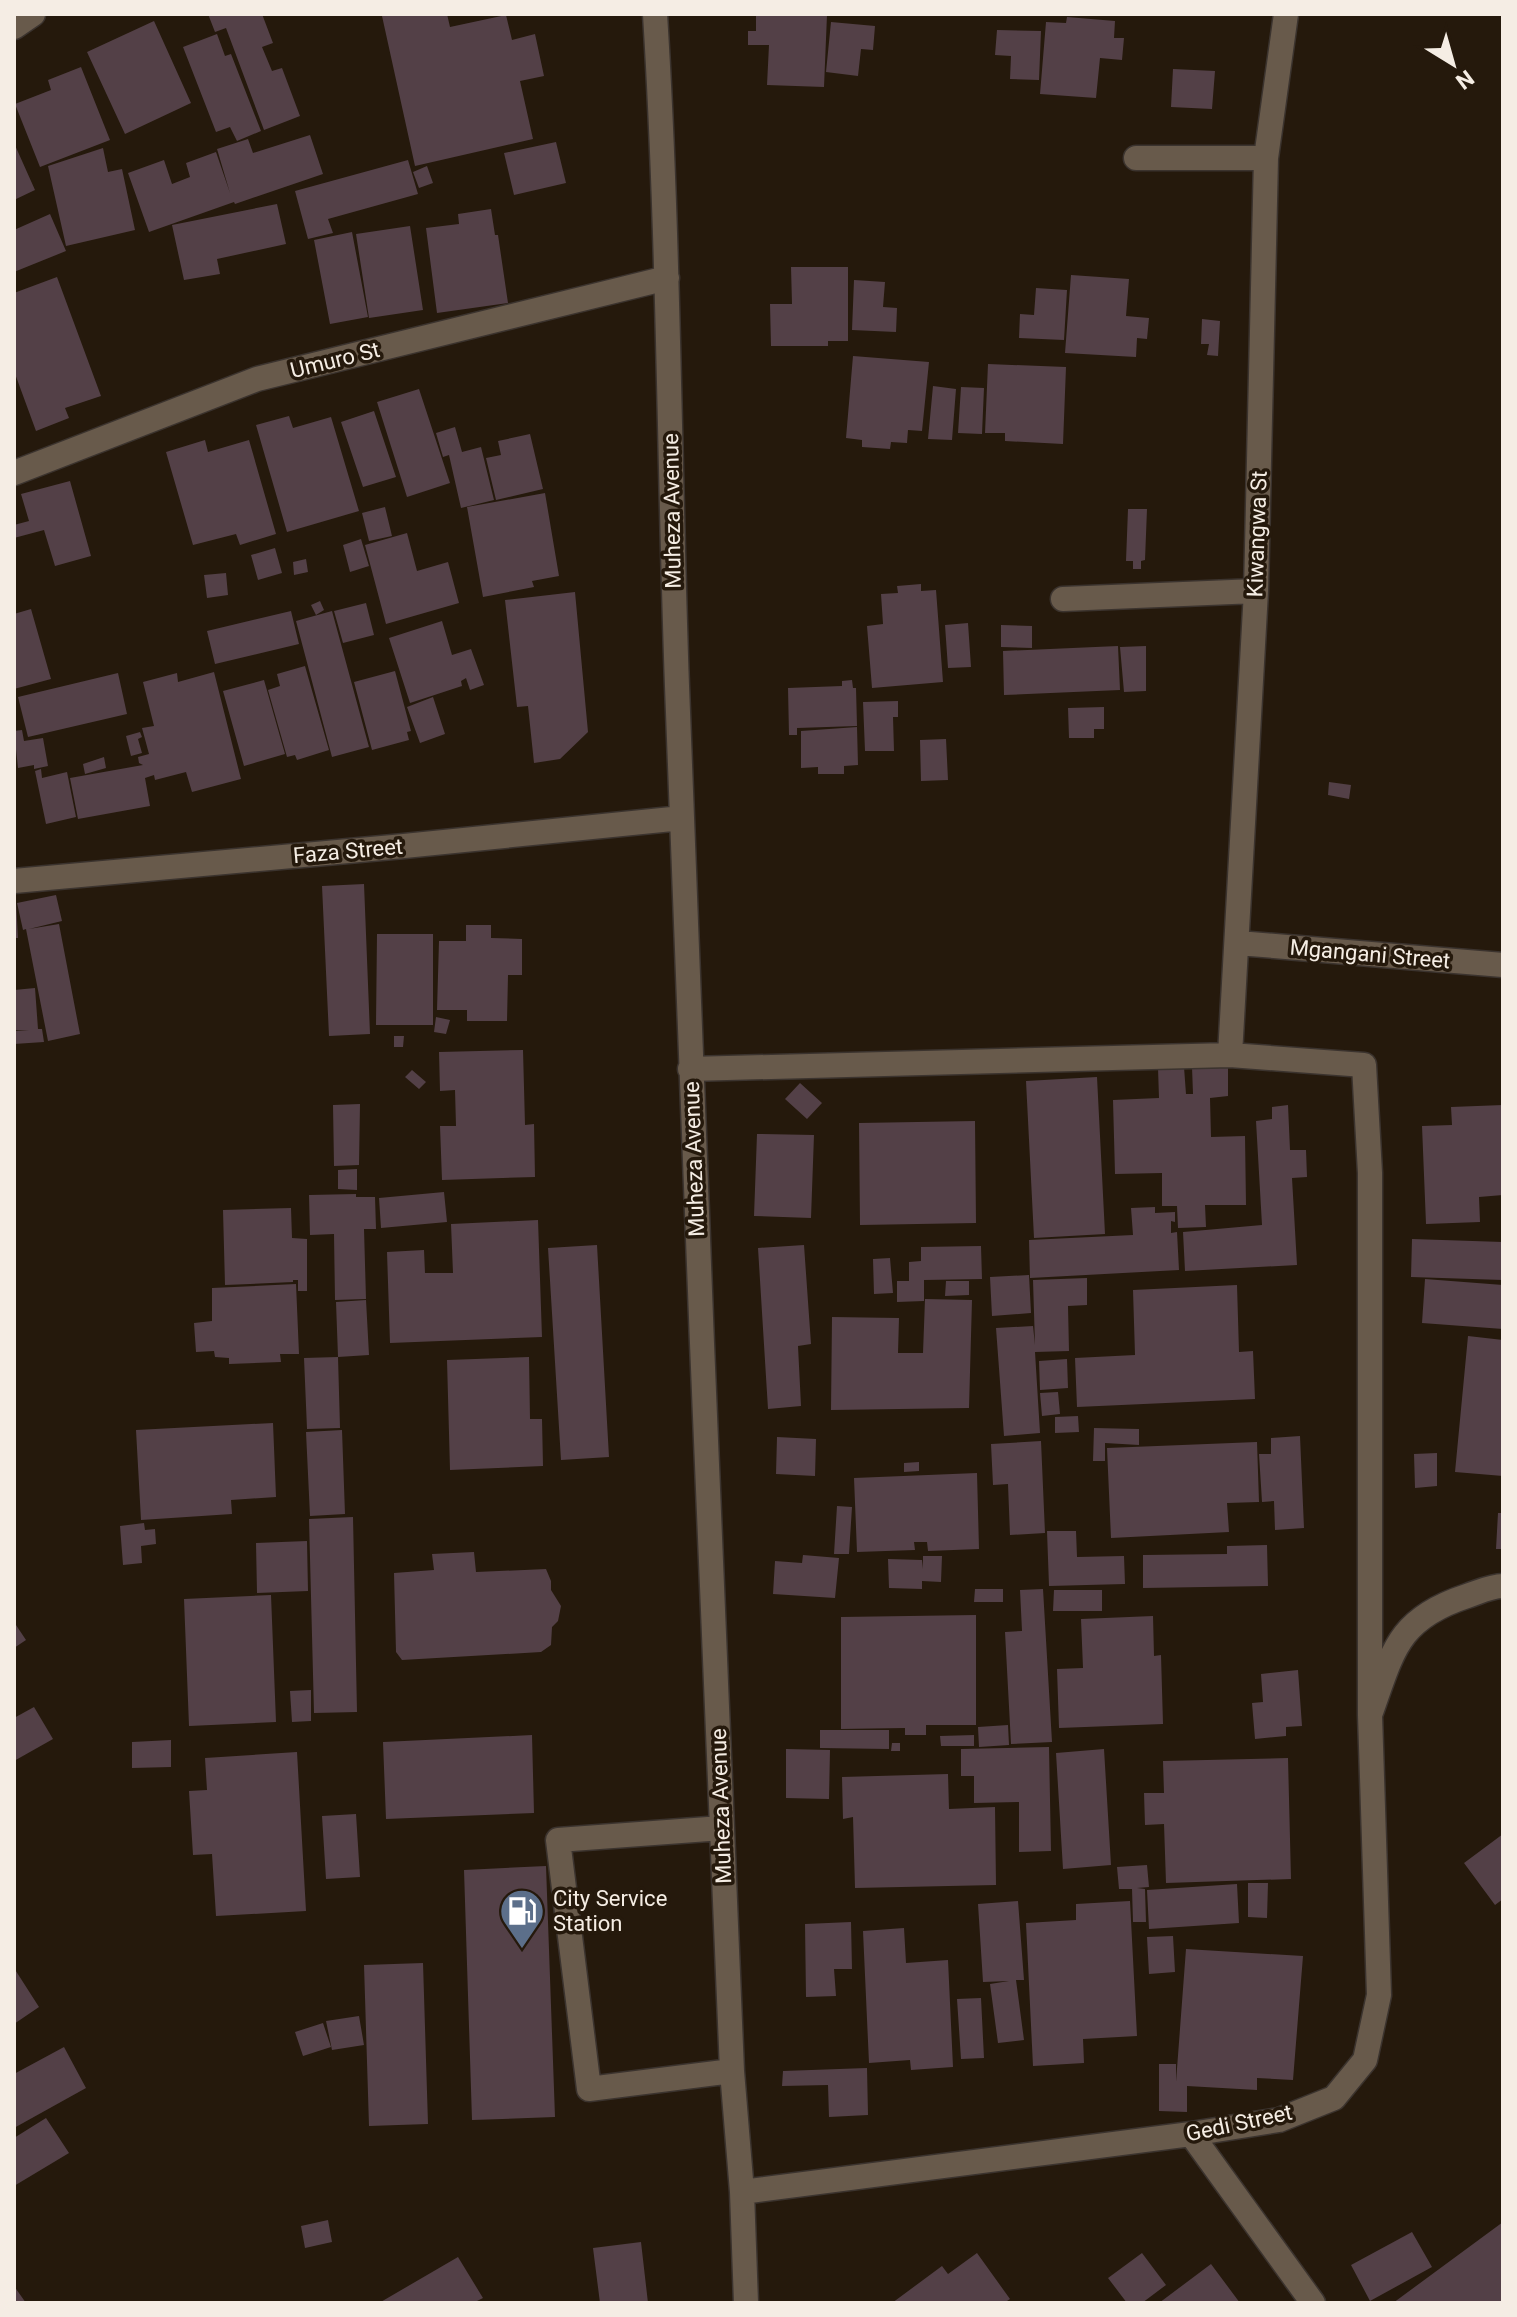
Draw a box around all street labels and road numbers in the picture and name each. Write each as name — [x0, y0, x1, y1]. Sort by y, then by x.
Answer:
street label: Umuro St — [288, 337, 382, 383]
street label: Muheza Avenue — [658, 433, 686, 589]
street label: Kiwangwa St — [1242, 470, 1272, 598]
street label: Faza Street — [292, 834, 404, 868]
street label: Mgangani Street — [1289, 935, 1451, 973]
street label: Muheza Avenue — [679, 1081, 709, 1237]
street label: Muheza Avenue — [706, 1728, 736, 1884]
street label: Gedi Street — [1184, 2100, 1294, 2146]

